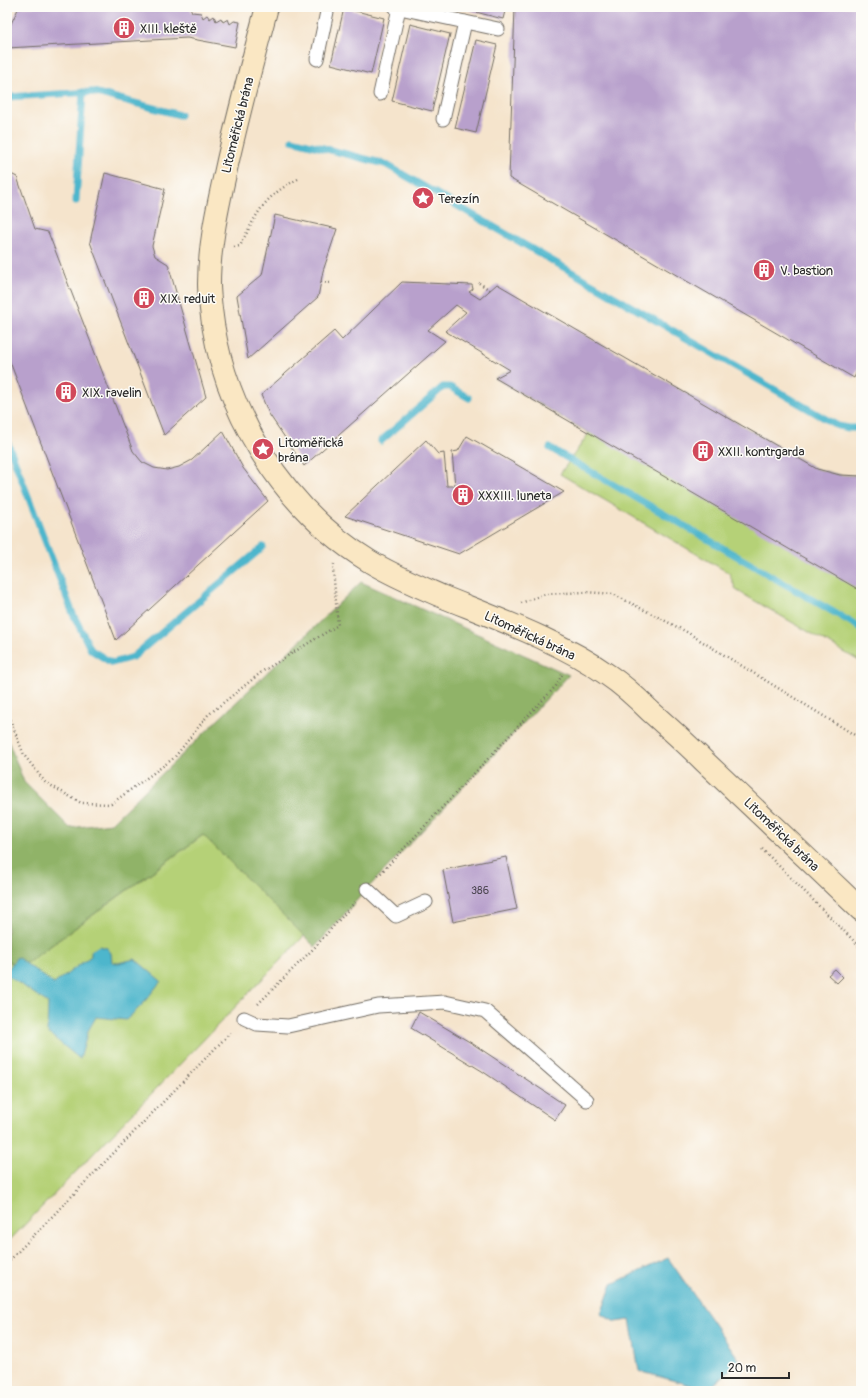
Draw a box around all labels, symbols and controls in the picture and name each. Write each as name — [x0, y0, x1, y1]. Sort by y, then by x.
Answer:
building icon: XIII. kleště — [111, 15, 137, 41]
place label: XIII. kleště — [140, 21, 197, 37]
street label: Litoměřická brána — [218, 75, 258, 175]
place icon: Terezín — [410, 185, 436, 211]
place label: Terezín — [438, 191, 479, 207]
building icon: V. bastion — [751, 257, 777, 283]
place label: V. bastion — [780, 263, 833, 279]
building icon: XIX. reduit — [131, 285, 157, 311]
place label: XIX. reduit — [160, 291, 216, 307]
building icon: XIX. ravelin — [53, 379, 79, 405]
place label: XIX. ravelin — [82, 385, 142, 401]
place label: Litoměřická brána — [278, 435, 343, 466]
place icon: Litoměřická brána — [250, 436, 276, 462]
building icon: XXII. kontrgarda — [690, 438, 716, 464]
place label: XXII. kontrgarda — [718, 444, 805, 460]
building icon: XXXIII. luneta — [450, 482, 476, 508]
place label: XXXIII. luneta — [478, 488, 551, 504]
street label: Litoměřická brána — [481, 608, 578, 664]
street label: Litoměřická brána — [740, 795, 822, 875]
house number: 386 — [471, 884, 489, 897]
scale bar — [722, 1354, 789, 1380]
text: 20 m — [728, 1361, 757, 1376]

